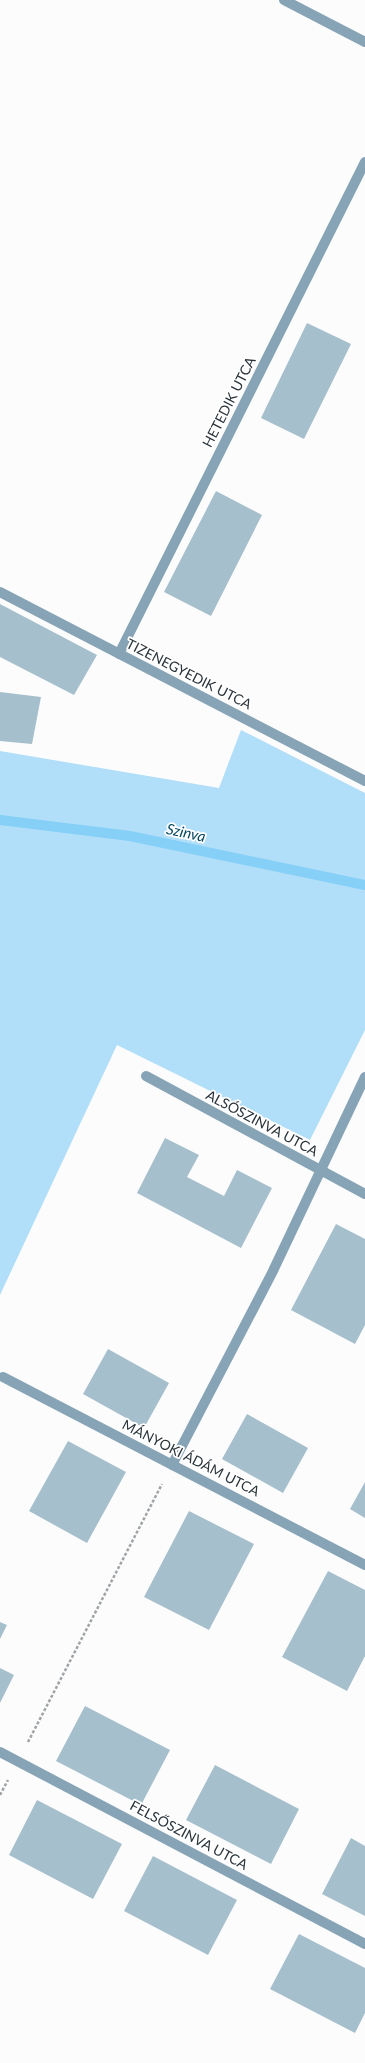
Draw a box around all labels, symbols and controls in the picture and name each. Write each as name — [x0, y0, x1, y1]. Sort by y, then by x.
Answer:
street label: HETEDIK UTCA — [198, 353, 259, 450]
street label: TIZENEGYEDIK UTCA — [124, 635, 255, 713]
water label: Szinva — [165, 819, 208, 845]
street label: ALSÓSZINVA UTCA — [203, 1086, 322, 1159]
street label: MÁNYOKI ÁDÁM UTCA — [120, 1416, 263, 1500]
street label: FELSŐSZINVA UTCA — [127, 1796, 251, 1873]

